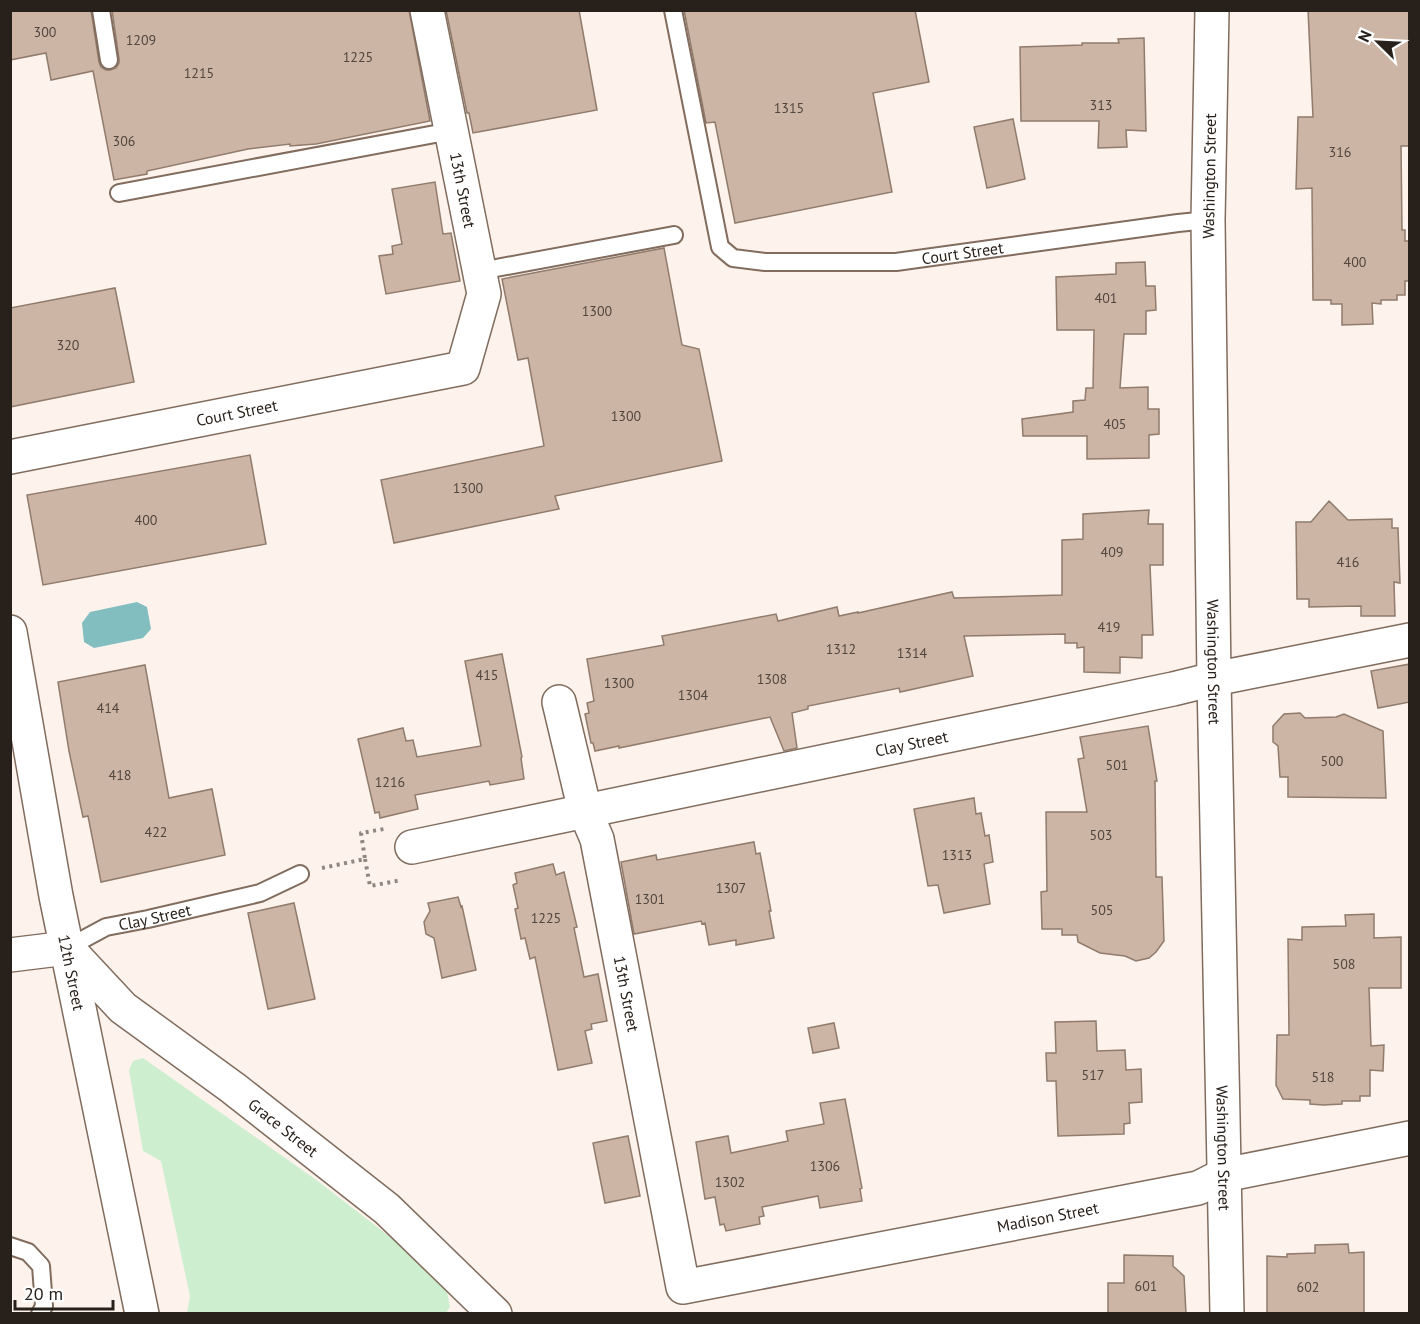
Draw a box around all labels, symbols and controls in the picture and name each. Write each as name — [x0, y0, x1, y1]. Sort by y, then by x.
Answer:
north arrow — [1348, 12, 1408, 72]
house number: 300 — [34, 23, 57, 41]
text: N — [1353, 27, 1376, 45]
house number: 1209 — [126, 31, 156, 49]
house number: 1225 — [343, 48, 373, 66]
house number: 1215 — [184, 64, 214, 82]
house number: 313 — [1090, 96, 1112, 114]
house number: 1315 — [774, 99, 804, 117]
street label: Washington Street — [1198, 113, 1220, 239]
house number: 306 — [113, 132, 135, 150]
house number: 316 — [1329, 143, 1351, 161]
street label: 13th Street — [446, 150, 480, 230]
street label: Court Street — [920, 237, 1005, 268]
house number: 400 — [1344, 253, 1367, 271]
house number: 401 — [1095, 289, 1117, 307]
house number: 1300 — [582, 302, 613, 320]
house number: 320 — [57, 336, 80, 354]
street label: Court Street — [194, 395, 280, 430]
house number: 1300 — [611, 407, 642, 425]
house number: 405 — [1104, 415, 1126, 433]
house number: 1300 — [453, 479, 484, 497]
house number: 400 — [135, 511, 158, 529]
house number: 409 — [1101, 543, 1123, 561]
house number: 416 — [1337, 553, 1359, 571]
street label: Washington Street — [1203, 599, 1225, 725]
house number: 419 — [1098, 618, 1120, 636]
house number: 1312 — [826, 640, 856, 658]
house number: 1314 — [897, 644, 928, 662]
house number: 415 — [476, 666, 498, 684]
house number: 1308 — [757, 670, 787, 688]
house number: 1300 — [604, 674, 635, 692]
house number: 1304 — [678, 686, 709, 704]
house number: 414 — [97, 699, 120, 717]
street label: Clay Street — [873, 726, 950, 761]
house number: 500 — [1321, 752, 1344, 770]
house number: 501 — [1106, 756, 1128, 774]
house number: 418 — [109, 766, 131, 784]
house number: 1216 — [375, 773, 405, 791]
house number: 422 — [145, 823, 167, 841]
house number: 503 — [1090, 826, 1112, 844]
house number: 1313 — [942, 846, 972, 864]
house number: 1307 — [716, 879, 746, 897]
house number: 1301 — [635, 890, 665, 908]
street label: Clay Street — [117, 899, 194, 934]
house number: 505 — [1091, 901, 1113, 919]
house number: 1225 — [531, 909, 561, 927]
street label: 12th Street — [54, 933, 89, 1013]
street label: 13th Street — [610, 954, 644, 1034]
house number: 508 — [1333, 955, 1355, 973]
house number: 517 — [1082, 1066, 1104, 1084]
house number: 518 — [1312, 1068, 1334, 1086]
street label: Washington Street — [1212, 1085, 1235, 1211]
street label: Grace Street — [244, 1094, 323, 1161]
house number: 1306 — [810, 1157, 840, 1175]
house number: 1302 — [715, 1173, 745, 1191]
street label: Madison Street — [995, 1197, 1101, 1236]
scale bar — [15, 1273, 112, 1311]
house number: 601 — [1135, 1277, 1157, 1295]
house number: 602 — [1297, 1278, 1319, 1296]
text: 20 m — [24, 1282, 63, 1305]

